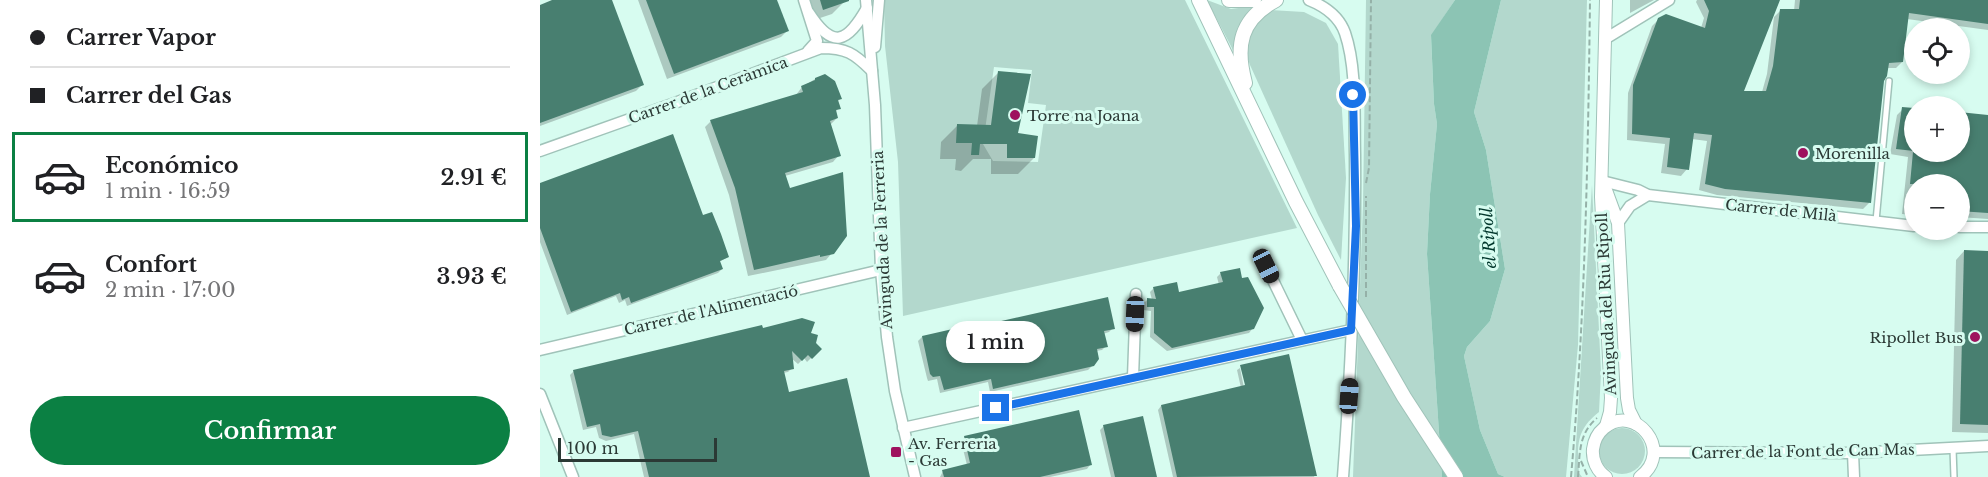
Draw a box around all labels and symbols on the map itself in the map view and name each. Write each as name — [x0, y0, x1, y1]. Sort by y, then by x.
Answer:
street label: Carrer de la Ceràmica — [626, 52, 791, 128]
route start — [1339, 81, 1366, 108]
place label: Torre na Joana — [1027, 106, 1140, 125]
marker: Torre na Joana — [1008, 108, 1022, 122]
place label: Morenilla — [1815, 144, 1891, 163]
marker: Morenilla — [1796, 146, 1810, 160]
street label: Avinguda de la Ferreria — [868, 150, 896, 331]
street label: Carrer de Milà — [1724, 195, 1838, 225]
water label: el Ripoll — [1476, 206, 1500, 269]
street label: Avinguda del Riu Ripoll — [1592, 212, 1620, 397]
car — [1250, 246, 1282, 286]
street label: Carrer de l'Alimentació — [622, 281, 800, 339]
car — [1125, 296, 1145, 332]
callout: 1 min — [946, 321, 1046, 363]
place label: Ripollet Bus — [1869, 328, 1963, 347]
marker: Ripollet Bus — [1968, 330, 1982, 344]
car — [1339, 377, 1359, 415]
route end — [982, 394, 1009, 421]
place label: Av. Ferreria - Gas — [907, 434, 997, 470]
scale bar — [558, 435, 717, 462]
street label: Carrer de la Font de Can Mas — [1691, 440, 1915, 462]
marker: Av. Ferreria - Gas — [889, 445, 903, 459]

